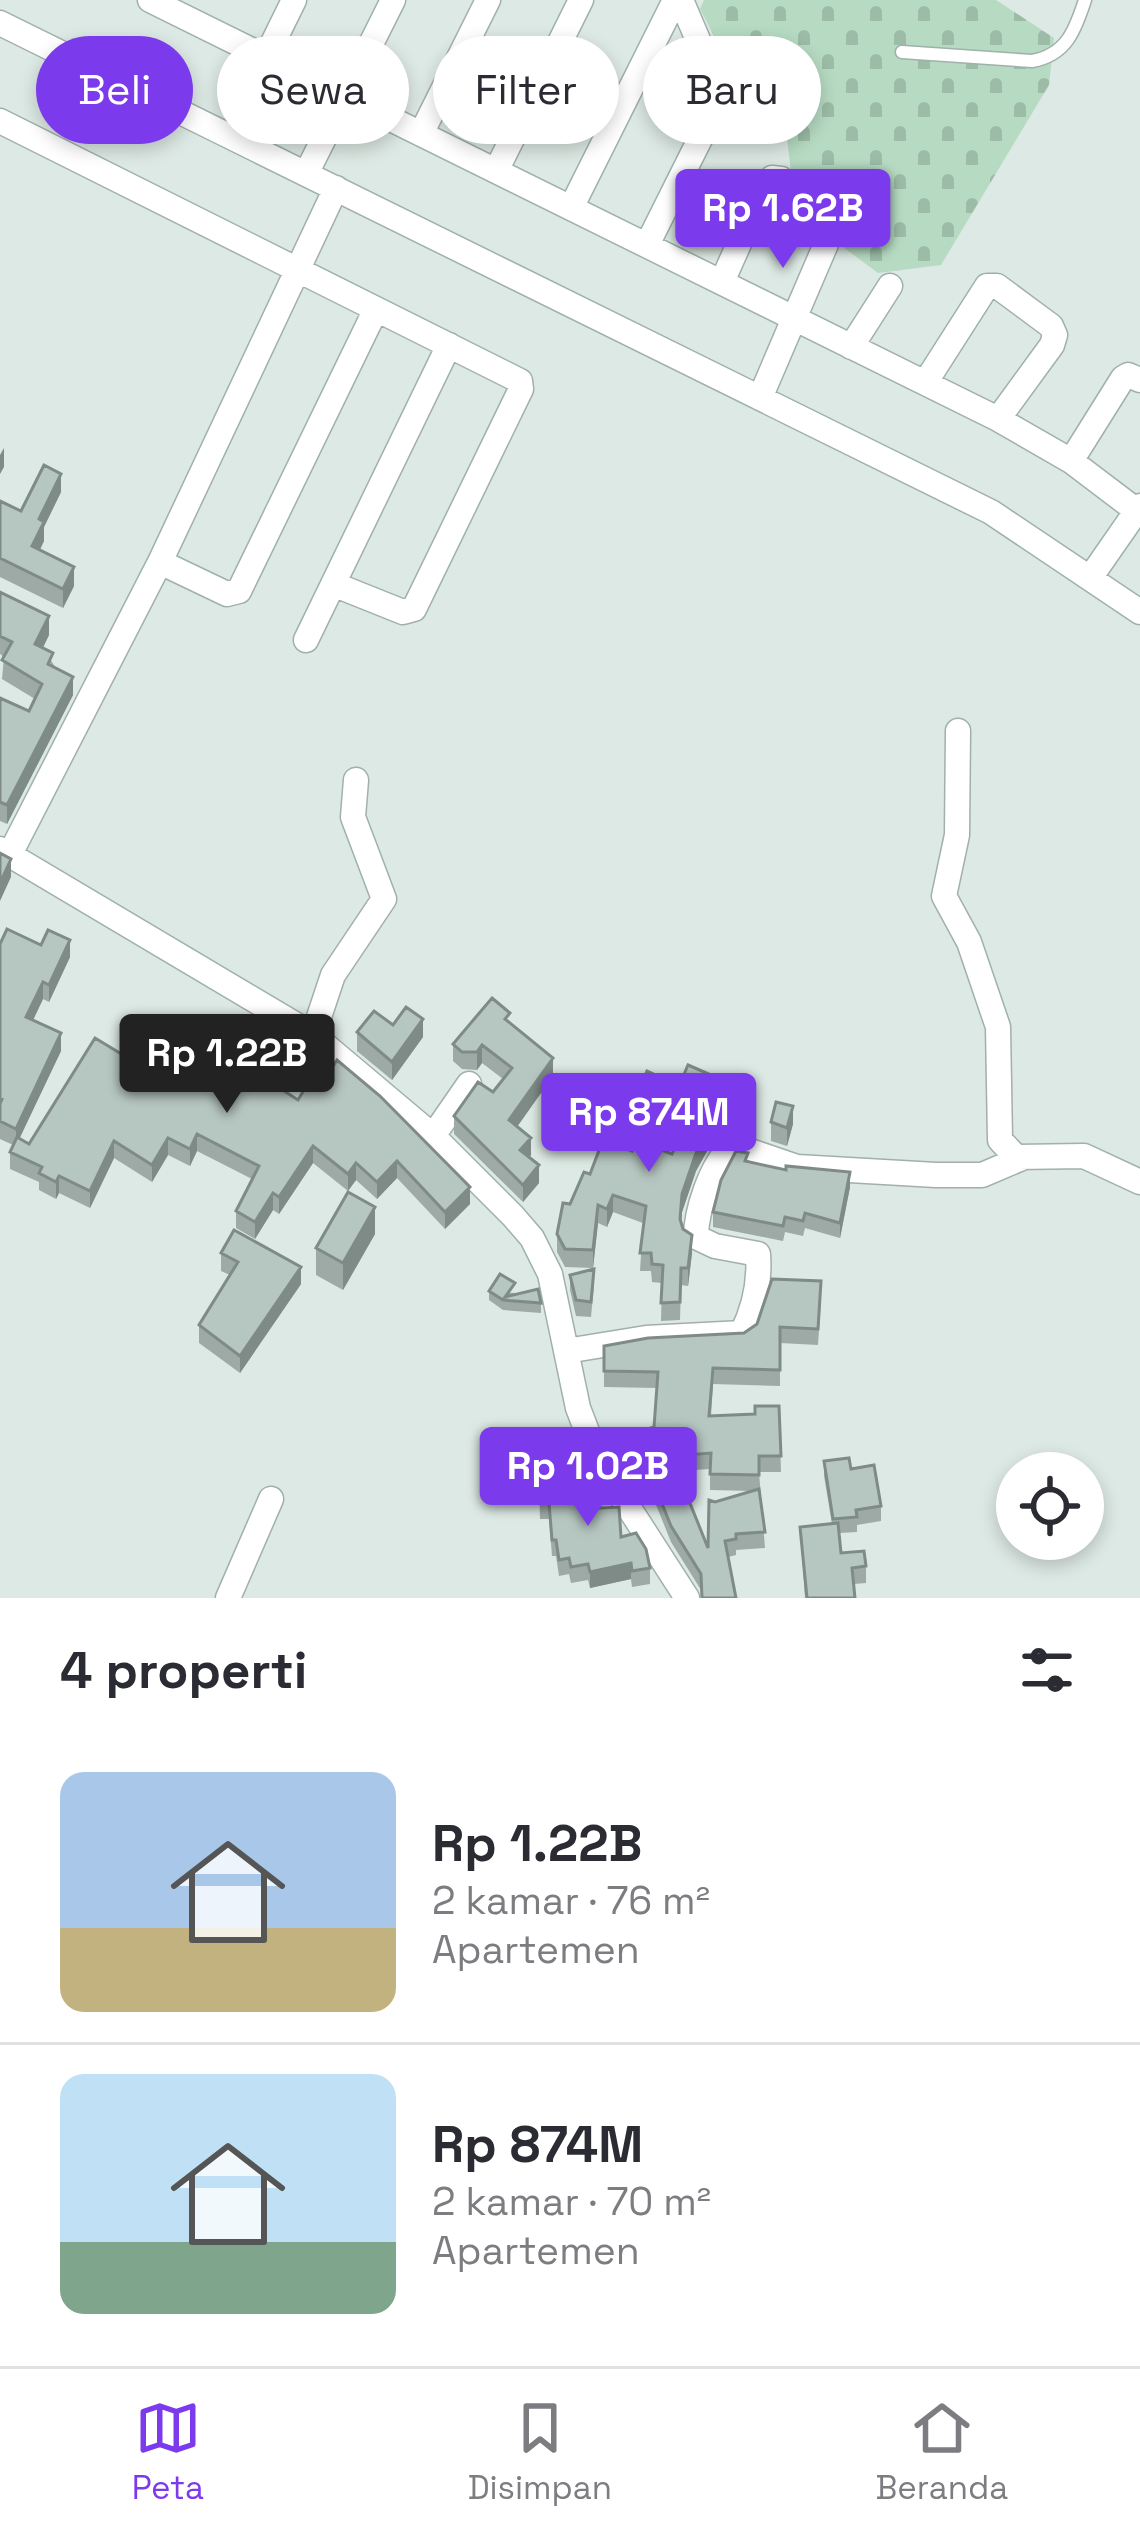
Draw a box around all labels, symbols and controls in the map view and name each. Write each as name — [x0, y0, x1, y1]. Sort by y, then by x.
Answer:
chip: Beli — [36, 36, 193, 144]
chip: Sewa — [217, 36, 409, 144]
chip: Filter — [433, 36, 619, 144]
chip: Baru — [643, 36, 821, 144]
pin: Rp 1.62B — [659, 169, 907, 271]
text: Rp 1.62B — [702, 183, 864, 232]
pin: Rp 1.22B — [103, 1014, 351, 1116]
text: Rp 1.22B — [147, 1028, 307, 1077]
pin: Rp 874M — [538, 1073, 760, 1175]
text: Rp 874M — [568, 1087, 730, 1136]
pin: Rp 1.02B — [464, 1427, 712, 1529]
text: Rp 1.02B — [507, 1441, 669, 1490]
map controls — [996, 1452, 1104, 1560]
button: locate — [996, 1452, 1104, 1560]
icon: filters — [1014, 1637, 1080, 1703]
text: 4 properti — [60, 1638, 307, 1703]
text: Rp 1.22B — [432, 1811, 642, 1876]
icon: home — [156, 1820, 300, 1964]
text: 2 kamar · 76 m² — [432, 1876, 710, 1925]
text: Apartemen — [432, 1925, 640, 1974]
text: Rp 874M — [432, 2112, 643, 2177]
icon: home — [156, 2122, 300, 2266]
text: 2 kamar · 70 m² — [432, 2177, 711, 2226]
text: Apartemen — [432, 2226, 640, 2275]
tab: Peta — [132, 2395, 204, 2509]
tab: Disimpan — [468, 2395, 612, 2509]
tab: Beranda — [876, 2395, 1008, 2509]

